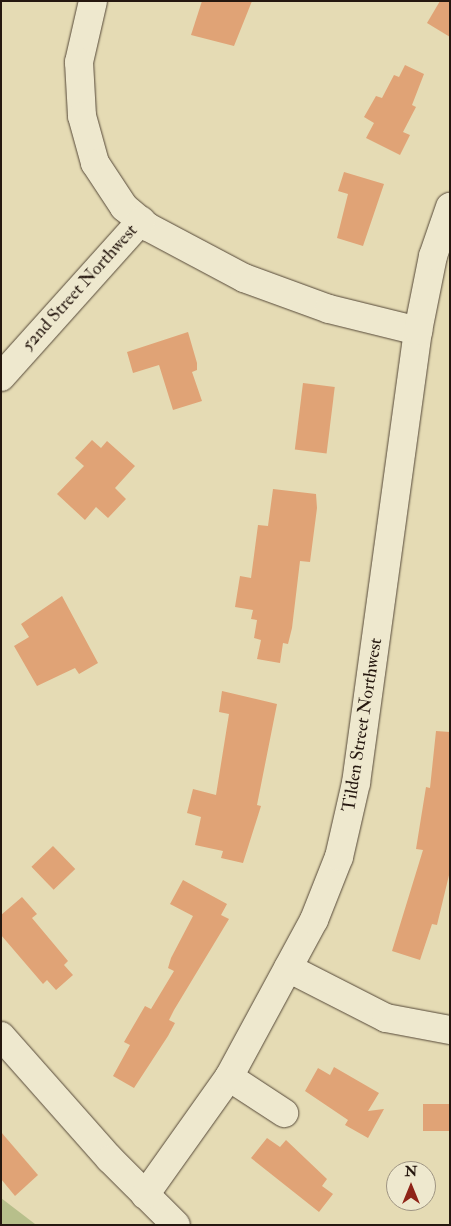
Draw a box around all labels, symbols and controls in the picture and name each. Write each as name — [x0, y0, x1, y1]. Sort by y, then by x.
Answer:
street label: 52nd Street Northwest — [18, 220, 142, 356]
street label: Tilden Street Northwest — [339, 637, 387, 813]
north arrow — [386, 1161, 436, 1211]
text: N — [405, 1163, 417, 1180]

